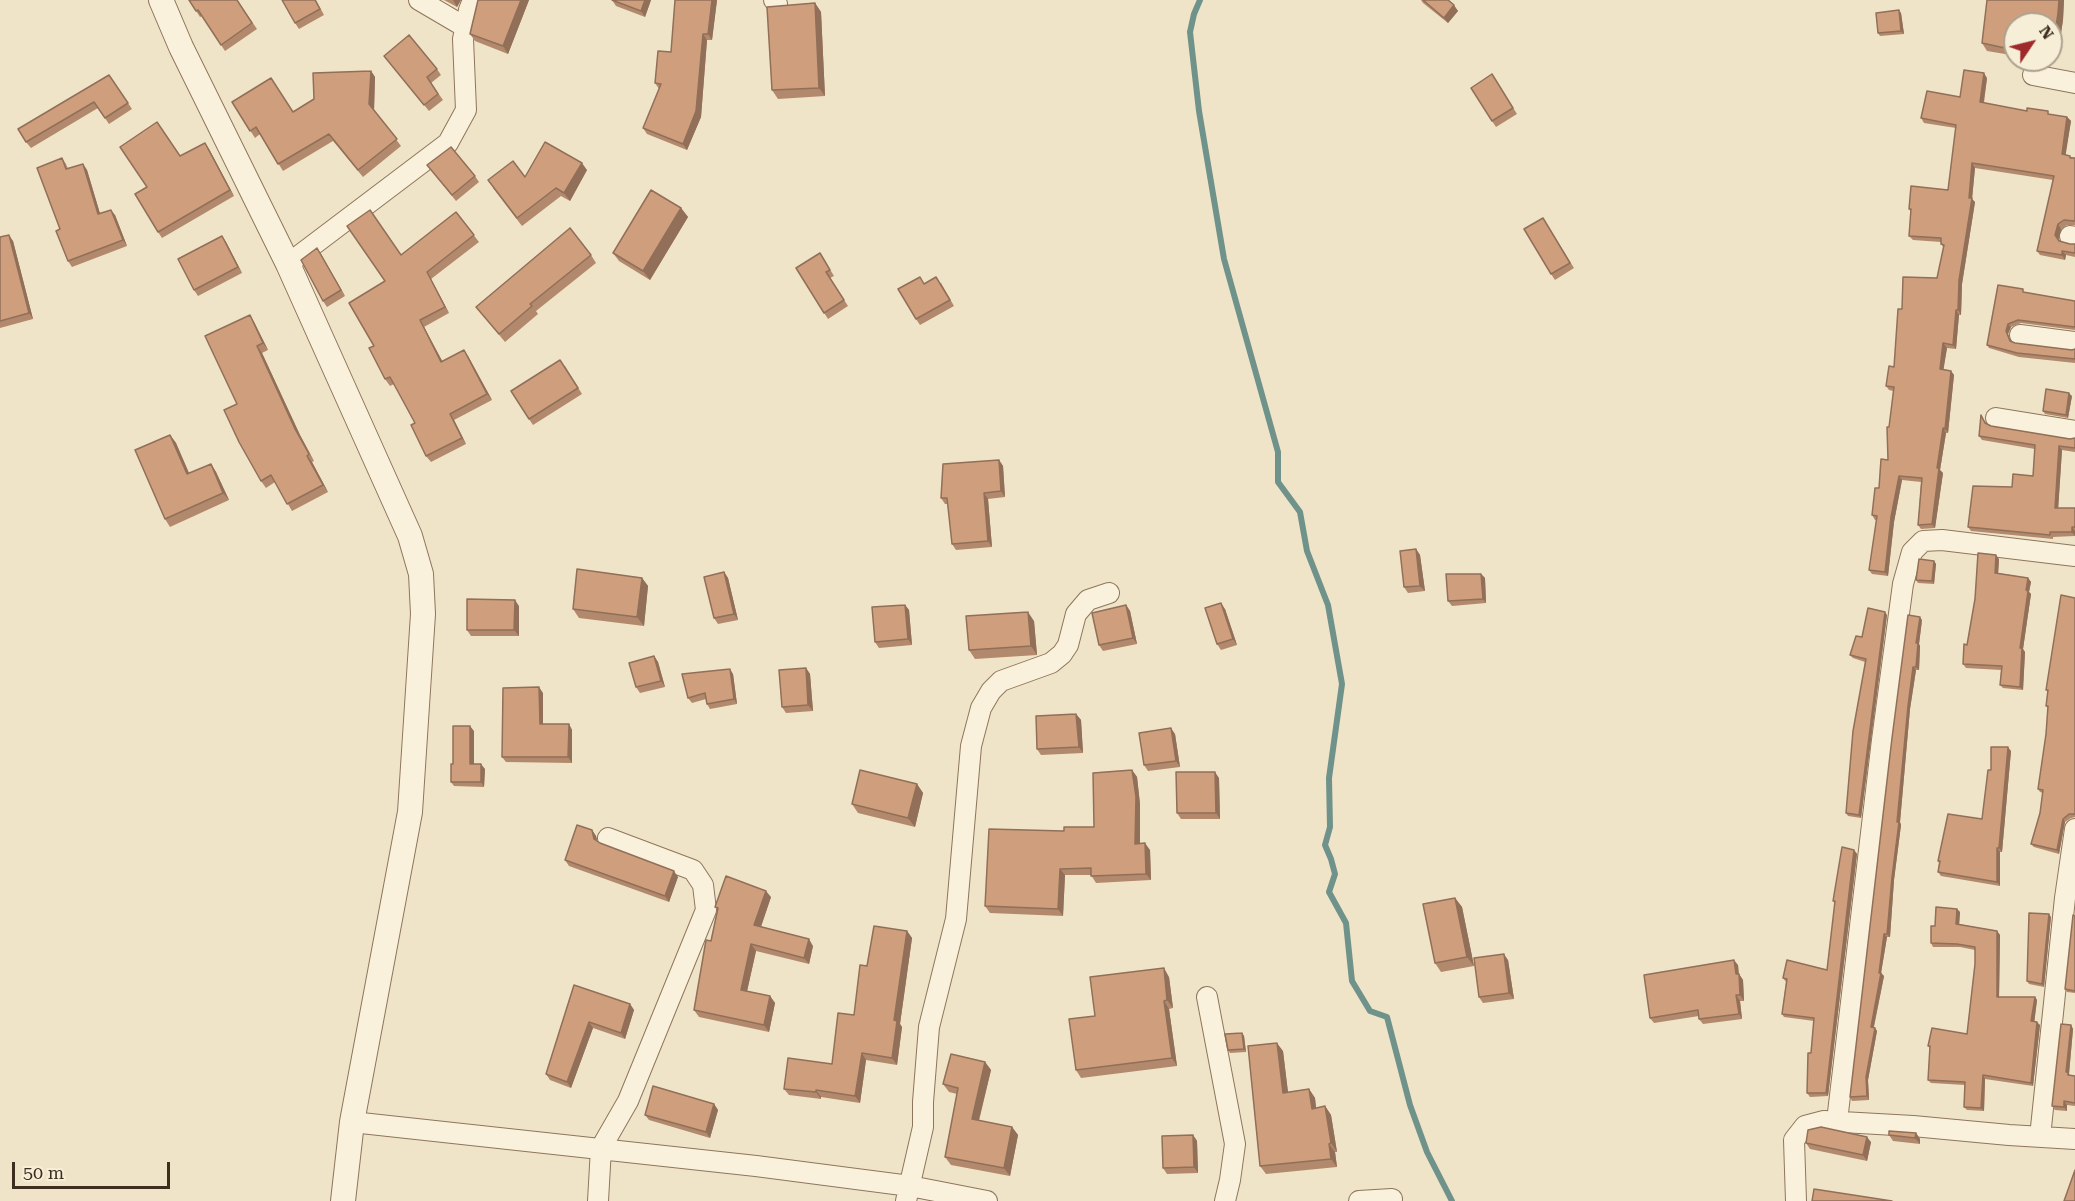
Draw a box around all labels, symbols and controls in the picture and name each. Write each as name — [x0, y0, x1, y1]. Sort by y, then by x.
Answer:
north arrow — [2003, 12, 2063, 72]
text: N — [2035, 22, 2058, 43]
scale bar — [15, 1150, 172, 1188]
text: 50 m — [23, 1162, 64, 1183]

